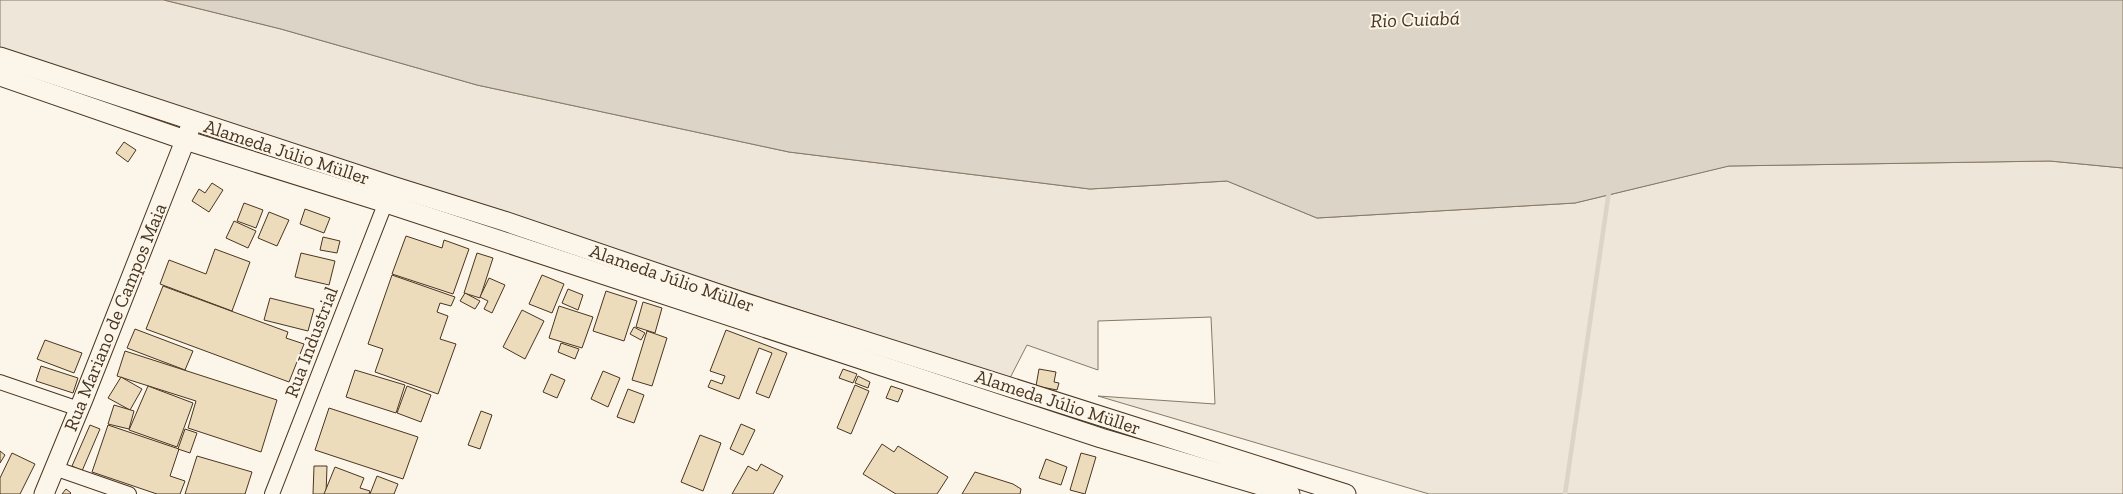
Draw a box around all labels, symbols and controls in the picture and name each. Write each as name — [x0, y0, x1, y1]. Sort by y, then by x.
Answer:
water label: Rio Cuiabá — [1370, 5, 1460, 33]
street label: Alameda Júlio Müller — [201, 114, 373, 190]
street label: Rua Mariano de Campos Maia — [59, 200, 171, 434]
street label: Alameda Júlio Müller — [587, 239, 758, 317]
street label: Rua Industrial — [279, 283, 343, 401]
street label: Alameda Júlio Müller — [972, 364, 1144, 440]

